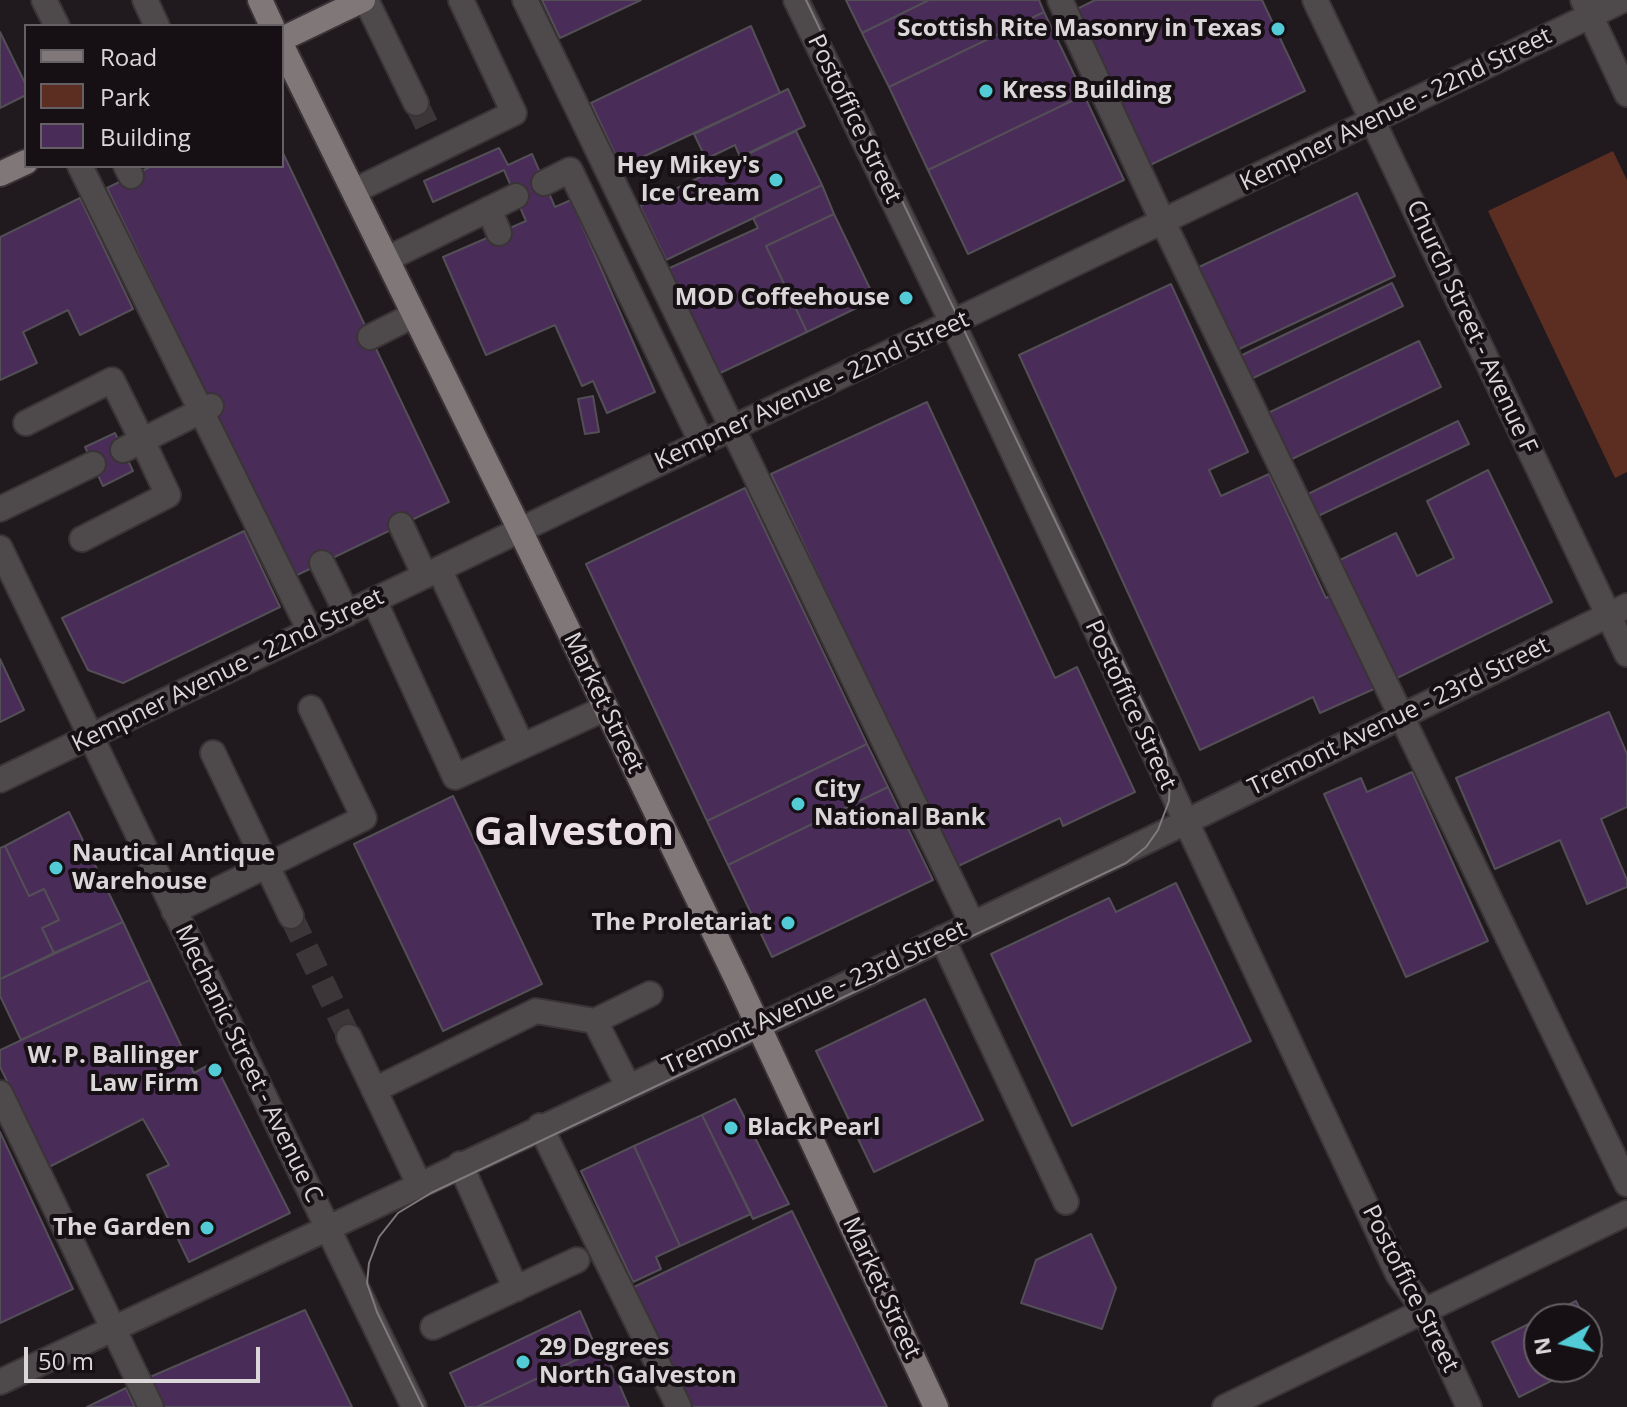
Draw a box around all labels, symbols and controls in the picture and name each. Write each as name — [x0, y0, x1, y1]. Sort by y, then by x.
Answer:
place label: Scottish Rite Masonry in Texas — [897, 15, 1262, 43]
marker: Scottish Rite Masonry in Texas — [1269, 20, 1287, 38]
street label: Kempner Avenue - 22nd Street — [1235, 22, 1557, 198]
legend — [24, 24, 284, 168]
street label: Postoffice Street — [801, 30, 907, 208]
text: Road — [100, 40, 157, 73]
place label: Kress Building — [1002, 77, 1172, 105]
text: Park — [100, 80, 150, 113]
marker: Kress Building — [977, 82, 995, 100]
text: Building — [100, 120, 191, 153]
place label: Hey Mikey's Ice Cream — [617, 152, 760, 208]
marker: Hey Mikey's Ice Cream — [767, 171, 785, 189]
street label: Church Street - Avenue F — [1400, 196, 1542, 458]
place label: MOD Coffeehouse — [675, 284, 890, 312]
marker: MOD Coffeehouse — [897, 289, 915, 307]
street label: Kempner Avenue - 22nd Street — [650, 305, 974, 477]
street label: Kempner Avenue - 22nd Street — [67, 583, 389, 759]
street label: Postoffice Street — [1078, 616, 1182, 794]
street label: Market Street — [557, 628, 649, 778]
street label: Tremont Avenue - 23rd Street — [1244, 631, 1554, 803]
place label: City National Bank — [814, 776, 986, 832]
marker: City National Bank — [789, 795, 807, 813]
district label: Galveston — [474, 810, 674, 858]
place label: Nautical Antique Warehouse — [72, 840, 275, 896]
marker: Nautical Antique Warehouse — [47, 859, 65, 877]
place label: The Proletariat — [592, 909, 772, 937]
marker: The Proletariat — [779, 914, 797, 932]
street label: Tremont Avenue - 23rd Street — [659, 915, 971, 1081]
street label: Mechanic Street - Avenue C — [168, 921, 328, 1207]
place label: W. P. Ballinger Law Firm — [28, 1042, 199, 1098]
marker: W. P. Ballinger Law Firm — [206, 1061, 224, 1079]
place label: Black Pearl — [747, 1114, 880, 1142]
marker: Black Pearl — [722, 1119, 740, 1137]
street label: Postoffice Street — [1355, 1201, 1465, 1377]
street label: Market Street — [836, 1213, 926, 1363]
place label: The Garden — [53, 1214, 191, 1242]
marker: The Garden — [198, 1219, 216, 1237]
north arrow — [1523, 1303, 1603, 1383]
scale bar — [28, 1331, 264, 1381]
place label: 29 Degrees North Galveston — [539, 1334, 737, 1390]
text: N — [1525, 1335, 1557, 1358]
text: 50 m — [38, 1344, 94, 1377]
marker: 29 Degrees North Galveston — [514, 1353, 532, 1371]

